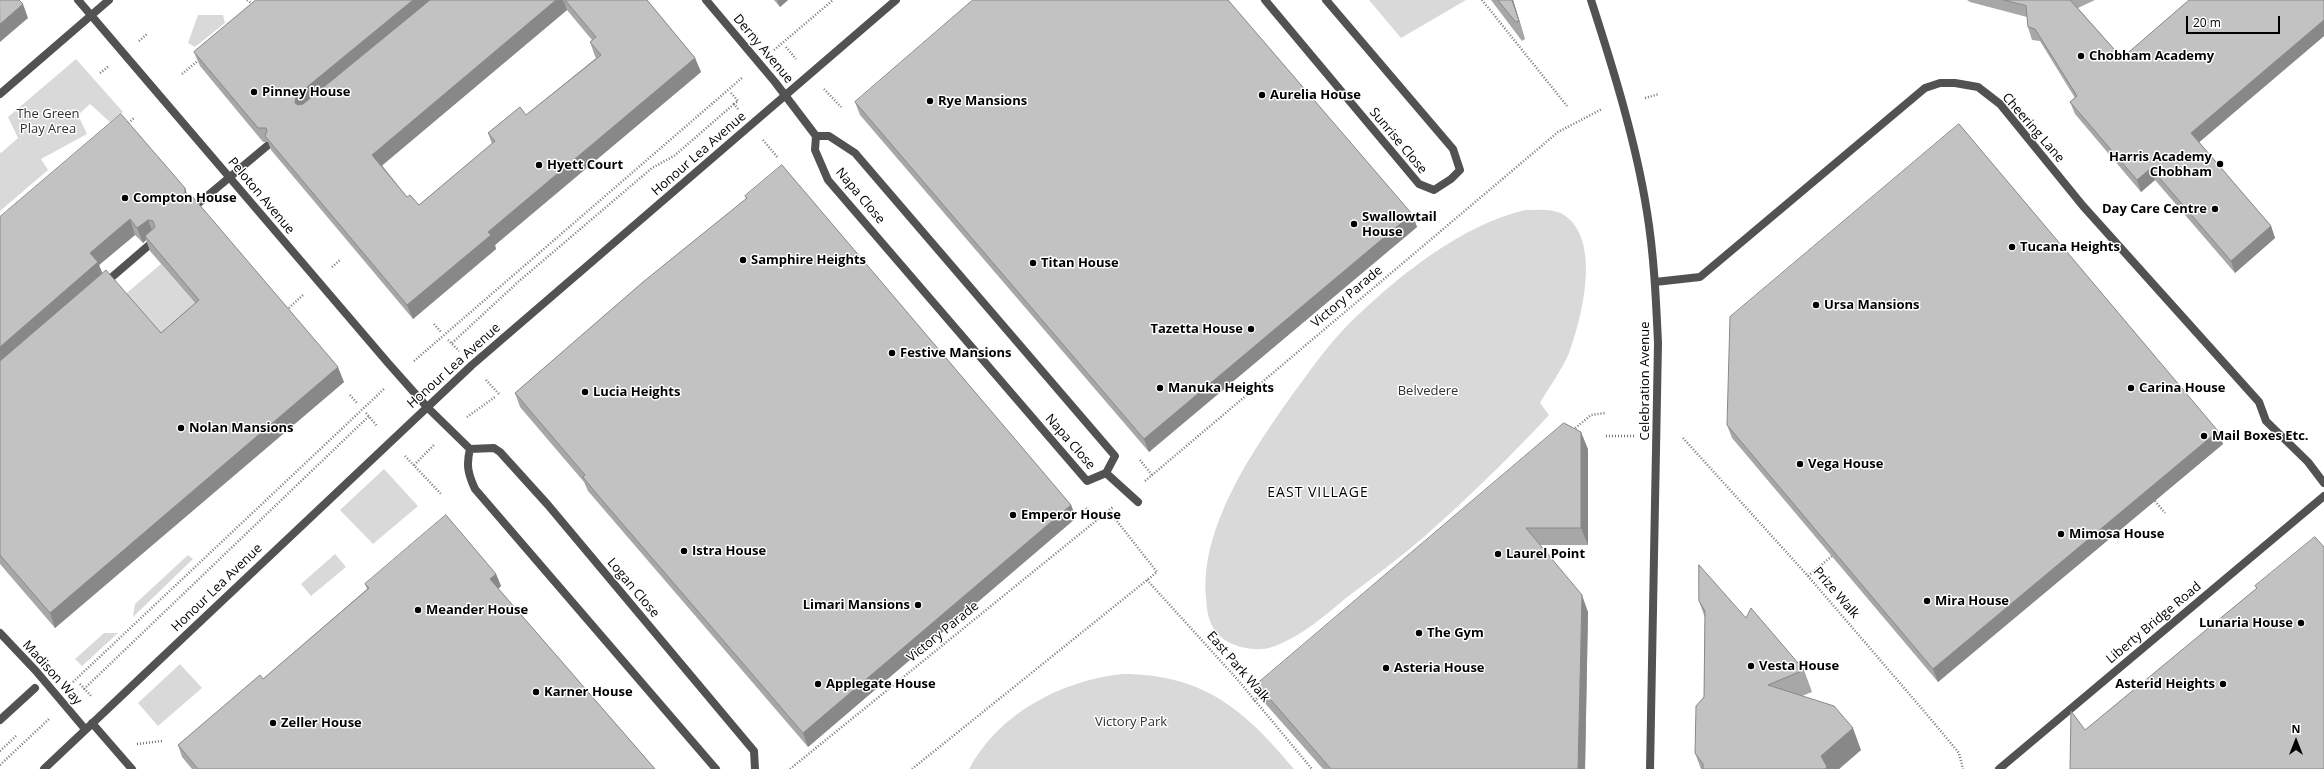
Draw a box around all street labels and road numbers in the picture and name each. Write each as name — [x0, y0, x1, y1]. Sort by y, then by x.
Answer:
street label: Derny Avenue — [730, 11, 796, 87]
street label: Cheering Lane — [1999, 90, 2067, 166]
street label: Sunrise Close — [1366, 105, 1430, 177]
street label: Honour Lea Avenue — [649, 109, 749, 199]
street label: Peloton Avenue — [224, 154, 298, 238]
street label: Napa Close — [832, 165, 888, 227]
street label: Victory Parade — [1308, 263, 1386, 331]
street label: Honour Lea Avenue — [404, 320, 504, 412]
street label: Celebration Avenue — [1637, 322, 1653, 440]
street label: Napa Close — [1042, 411, 1098, 473]
street label: Honour Lea Avenue — [168, 541, 266, 635]
street label: Logan Close — [604, 555, 662, 621]
street label: Prize Walk — [1810, 564, 1862, 622]
street label: Liberty Bridge Road — [2103, 579, 2205, 667]
street label: Victory Parade — [904, 598, 982, 666]
street label: East Park Walk — [1203, 628, 1273, 706]
street label: Madison Way — [19, 638, 85, 708]

